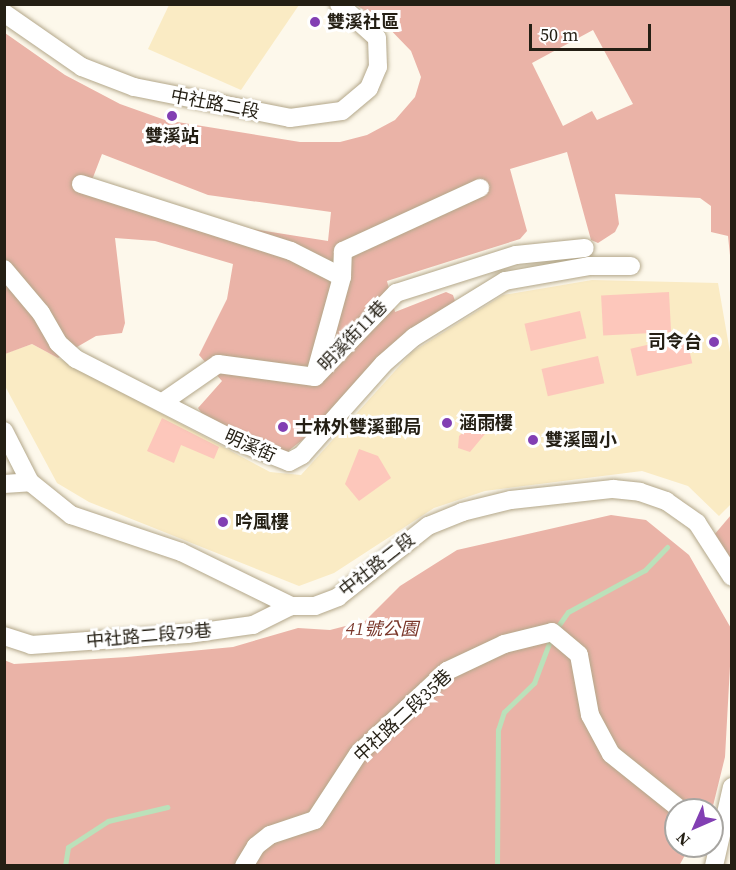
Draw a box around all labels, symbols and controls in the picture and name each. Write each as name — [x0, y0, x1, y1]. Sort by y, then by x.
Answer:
place label: 雙溪社區 — [327, 11, 399, 33]
scale bar — [532, 12, 654, 50]
marker: 雙溪社區 — [308, 15, 322, 29]
text: 50 m — [540, 22, 578, 47]
street label: 中社路二段 — [169, 85, 261, 123]
marker: 雙溪站 — [165, 109, 179, 123]
place label: 雙溪站 — [145, 125, 199, 147]
street label: 明溪街11巷 — [314, 296, 392, 376]
place label: 司令台 — [648, 331, 702, 353]
marker: 司令台 — [707, 335, 721, 349]
place label: 涵雨樓 — [459, 412, 513, 434]
place label: 士林外雙溪郵局 — [295, 416, 421, 438]
marker: 涵雨樓 — [440, 416, 454, 430]
marker: 士林外雙溪郵局 — [276, 420, 290, 434]
street label: 明溪街 — [221, 425, 279, 467]
place label: 雙溪國小 — [545, 429, 617, 451]
marker: 雙溪國小 — [526, 433, 540, 447]
place label: 吟風樓 — [235, 511, 289, 533]
marker: 吟風樓 — [216, 515, 230, 529]
street label: 中社路二段 — [335, 529, 419, 601]
park label: 41號公園 — [346, 618, 418, 640]
street label: 中社路二段79巷 — [85, 620, 213, 652]
street label: 中社路二段35巷 — [350, 665, 456, 767]
north arrow — [664, 798, 724, 858]
text: N — [671, 827, 695, 851]

